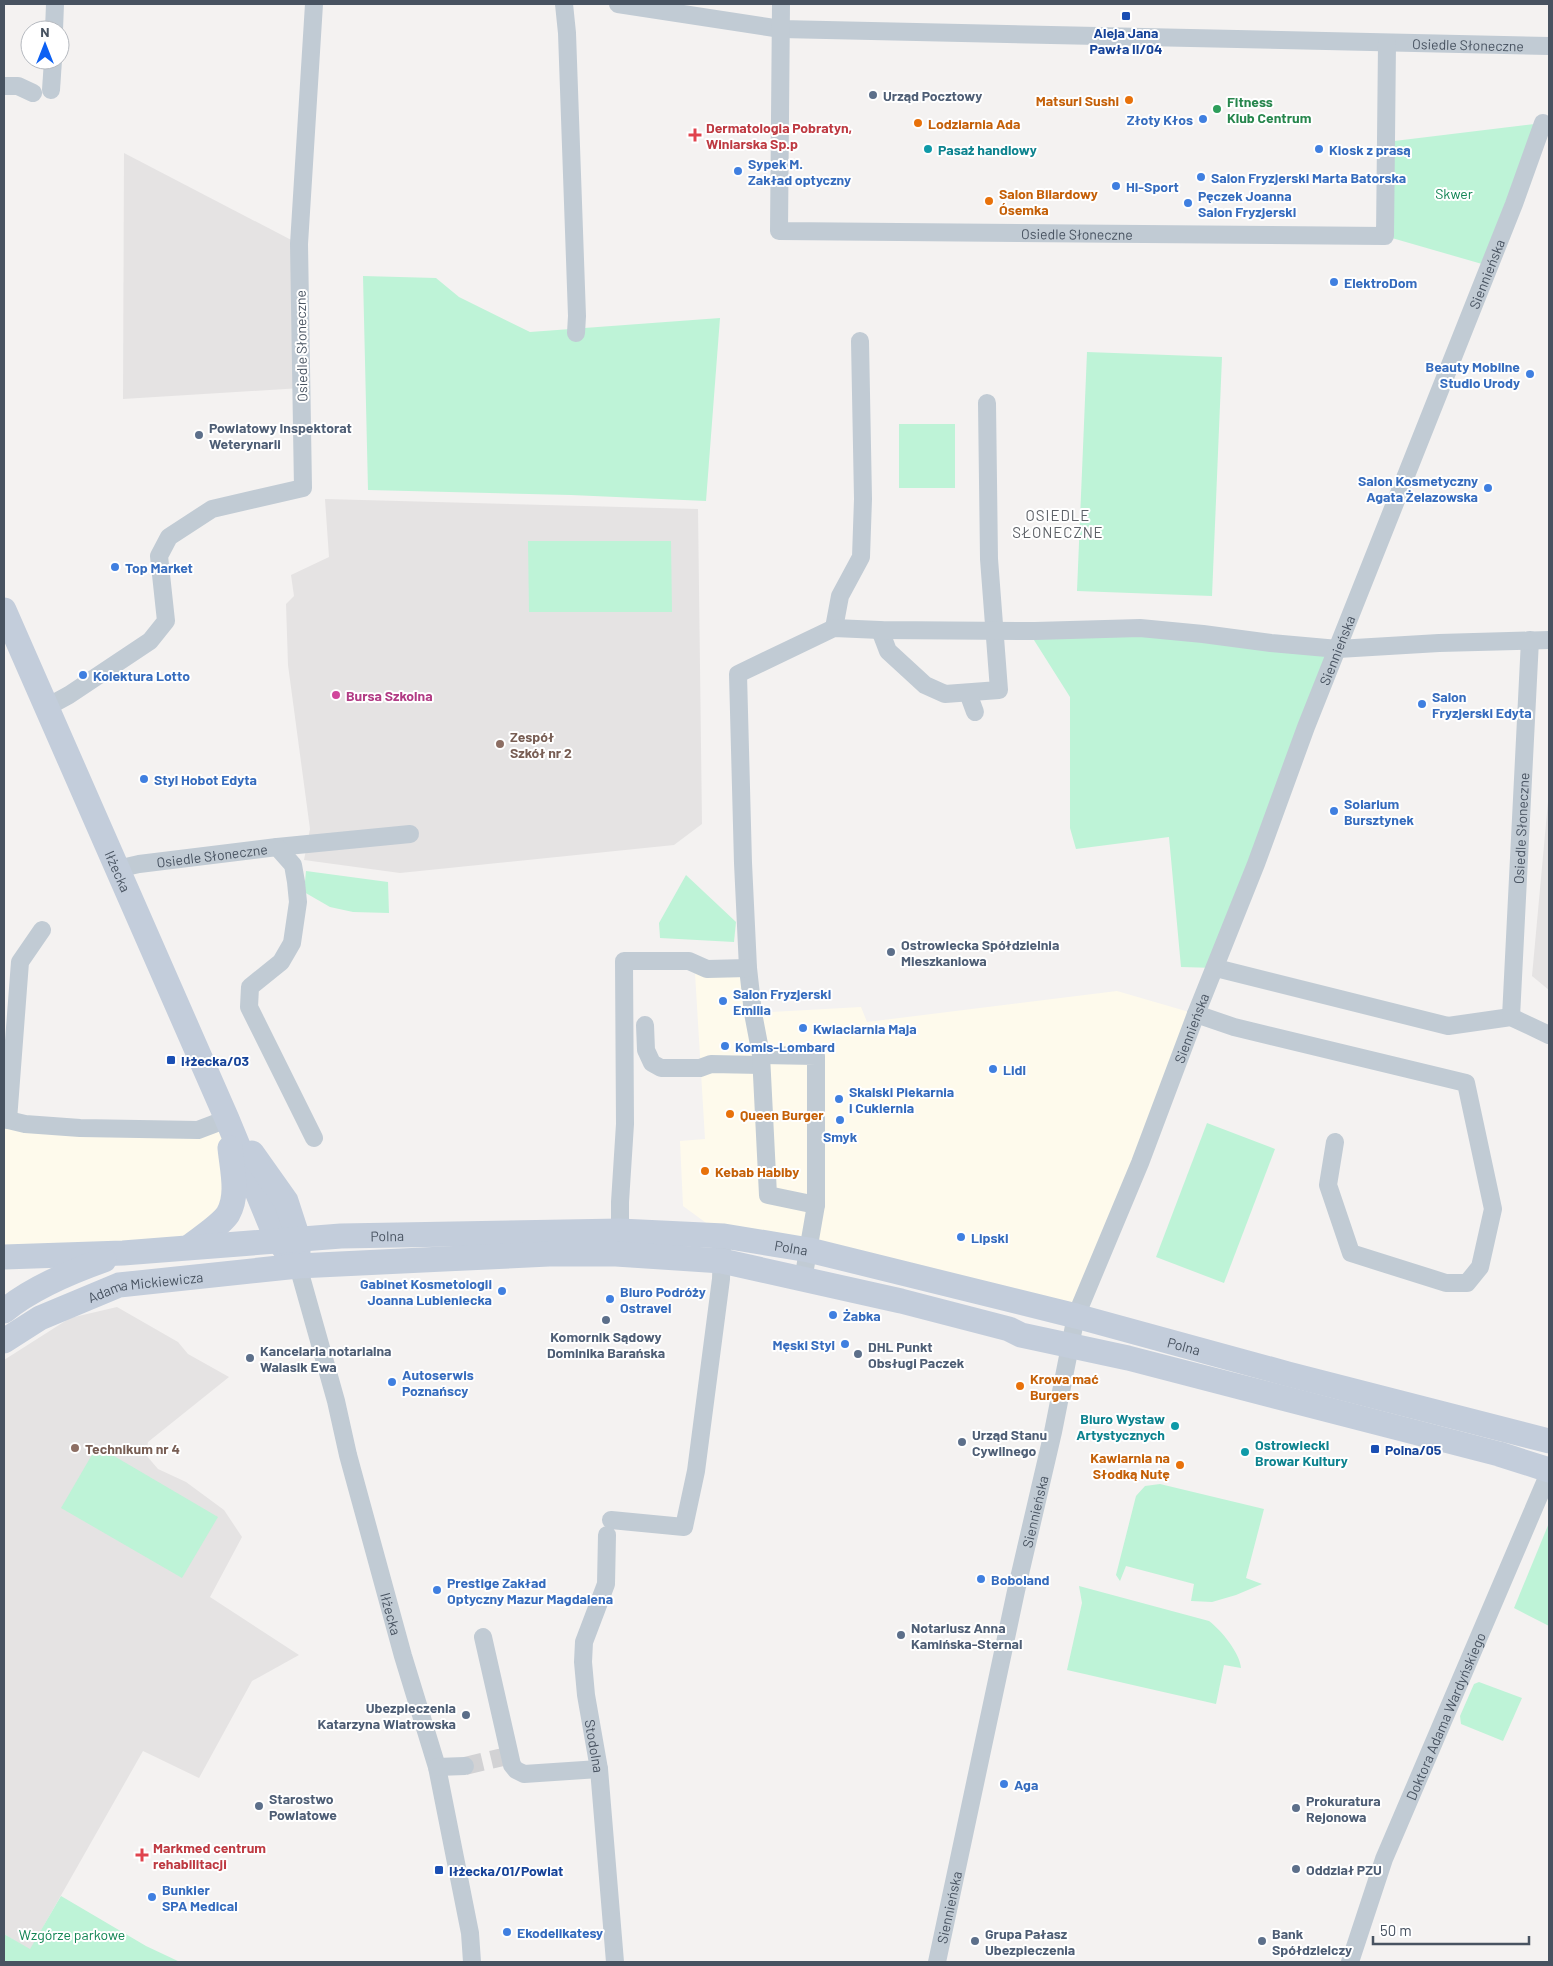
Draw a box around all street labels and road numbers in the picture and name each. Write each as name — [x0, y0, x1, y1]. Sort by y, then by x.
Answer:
street label: Osiedle Słoneczne — [1412, 34, 1524, 54]
street label: Osiedle Słoneczne — [1021, 224, 1133, 242]
street label: Siennieńska — [1465, 236, 1508, 311]
street label: Osiedle Słoneczne — [292, 290, 310, 402]
street label: Siennieńska — [1315, 613, 1358, 687]
street label: Osiedle Słoneczne — [1509, 772, 1532, 884]
street label: Osiedle Słoneczne — [155, 840, 268, 870]
street label: Iłżecka — [102, 848, 135, 894]
street label: Siennieńska — [1170, 990, 1212, 1065]
street label: Polna — [370, 1226, 404, 1244]
street label: Polna — [773, 1236, 809, 1258]
street label: Adama Mickiewicza — [85, 1268, 204, 1306]
street label: Polna — [1165, 1333, 1202, 1358]
street label: Siennieńska — [1018, 1474, 1051, 1549]
street label: Iłżecka — [377, 1590, 405, 1637]
street label: Doktora Adama Wardyńskiego — [1402, 1629, 1489, 1803]
street label: Stodolna — [582, 1718, 608, 1773]
street label: Siennieńska — [933, 1869, 965, 1945]

